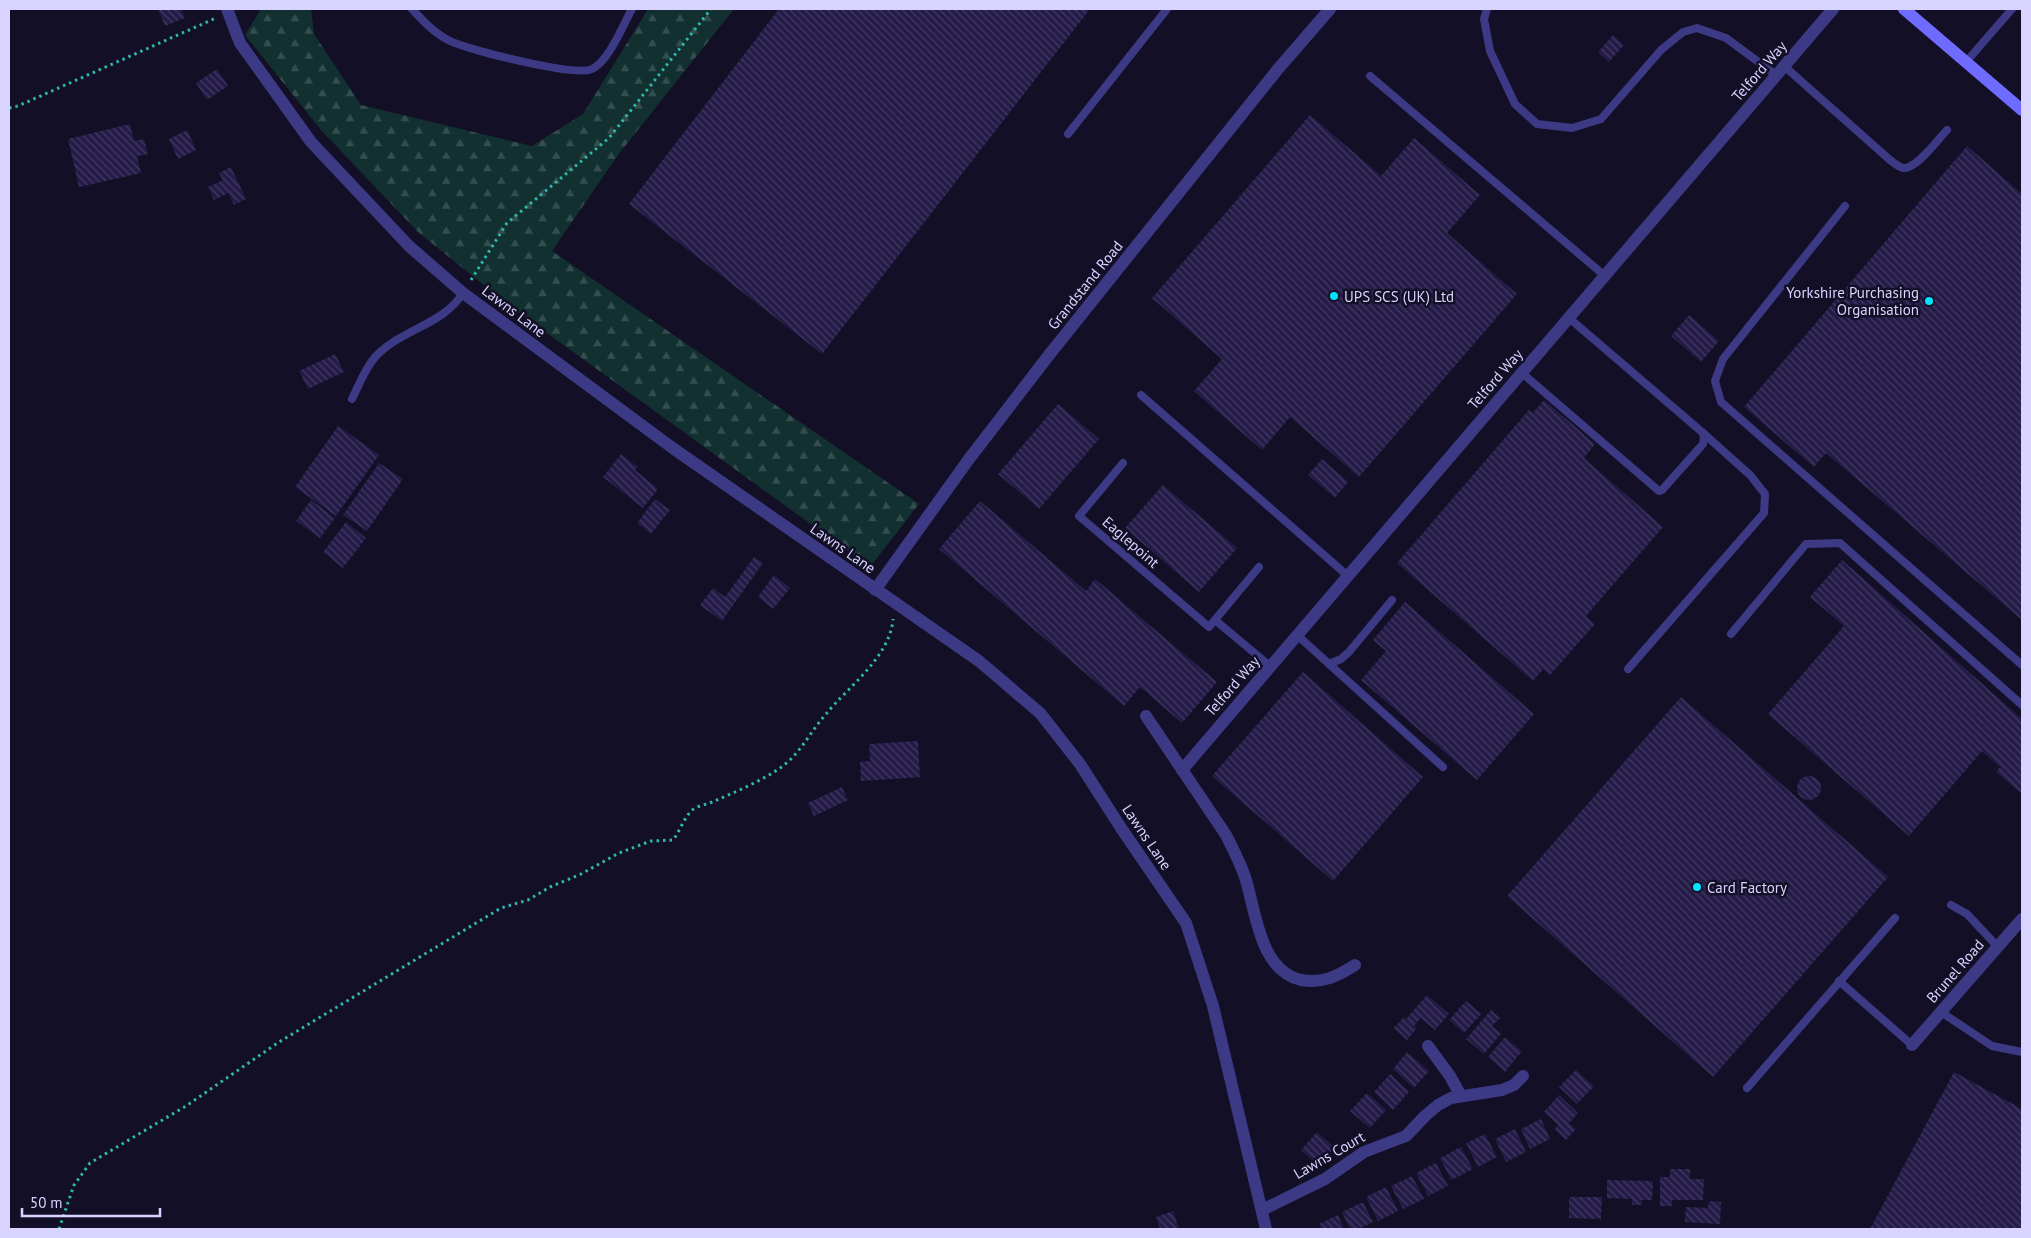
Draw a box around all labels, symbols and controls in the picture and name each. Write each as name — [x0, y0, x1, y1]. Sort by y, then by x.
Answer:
street label: Telford Way — [1727, 37, 1791, 105]
street label: Grandstand Road — [1043, 237, 1127, 333]
street label: Lawns Lane — [478, 281, 550, 341]
place label: Yorkshire Purchasing Organisation — [1786, 283, 1919, 319]
place label: UPS SCS (UK) Ltd — [1344, 287, 1454, 306]
marker: UPS SCS (UK) Ltd — [1328, 290, 1340, 302]
marker: Yorkshire Purchasing Organisation — [1923, 295, 1935, 307]
street label: Telford Way — [1463, 345, 1527, 413]
street label: Eaglepoint — [1099, 512, 1163, 572]
street label: Lawns Lane — [807, 519, 879, 577]
street label: Telford Way — [1200, 652, 1264, 720]
street label: Lawns Lane — [1118, 801, 1176, 873]
place label: Card Factory — [1707, 878, 1787, 897]
marker: Card Factory — [1691, 881, 1703, 893]
street label: Brunel Road — [1922, 935, 1988, 1007]
street label: Lawns Court — [1290, 1127, 1368, 1183]
scale bar — [22, 1186, 160, 1218]
text: 50 m — [30, 1193, 63, 1212]

